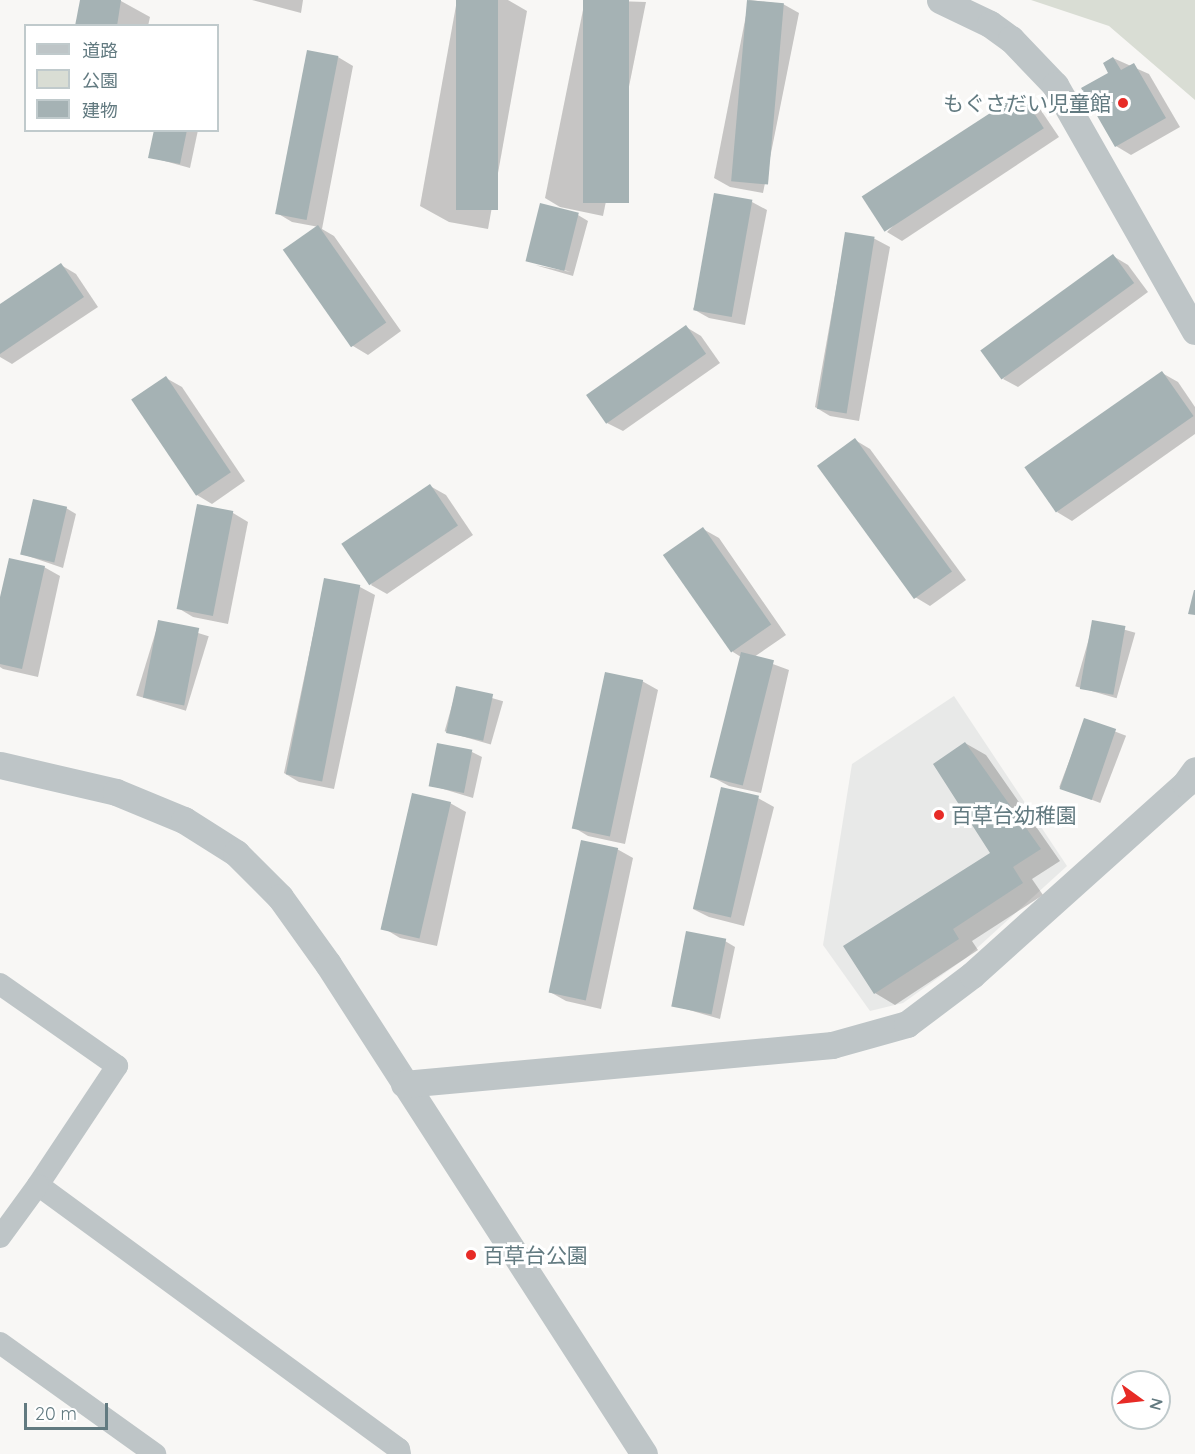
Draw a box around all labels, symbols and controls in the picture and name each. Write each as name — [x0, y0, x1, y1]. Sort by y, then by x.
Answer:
legend — [24, 24, 219, 132]
text: 道路 — [82, 39, 118, 62]
text: 公園 — [82, 69, 118, 92]
place label: もぐさだい児童館 — [943, 90, 1111, 116]
marker: もぐさだい児童館 — [1116, 96, 1130, 110]
text: 建物 — [82, 99, 118, 122]
place label: 百草台幼稚園 — [951, 802, 1077, 828]
marker: 百草台幼稚園 — [932, 808, 946, 822]
place label: 百草台公園 — [483, 1242, 588, 1268]
marker: 百草台公園 — [464, 1248, 478, 1262]
north arrow — [1111, 1370, 1171, 1430]
scale bar — [27, 1391, 111, 1429]
text: N — [1145, 1396, 1168, 1412]
text: 20 m — [35, 1402, 77, 1425]

